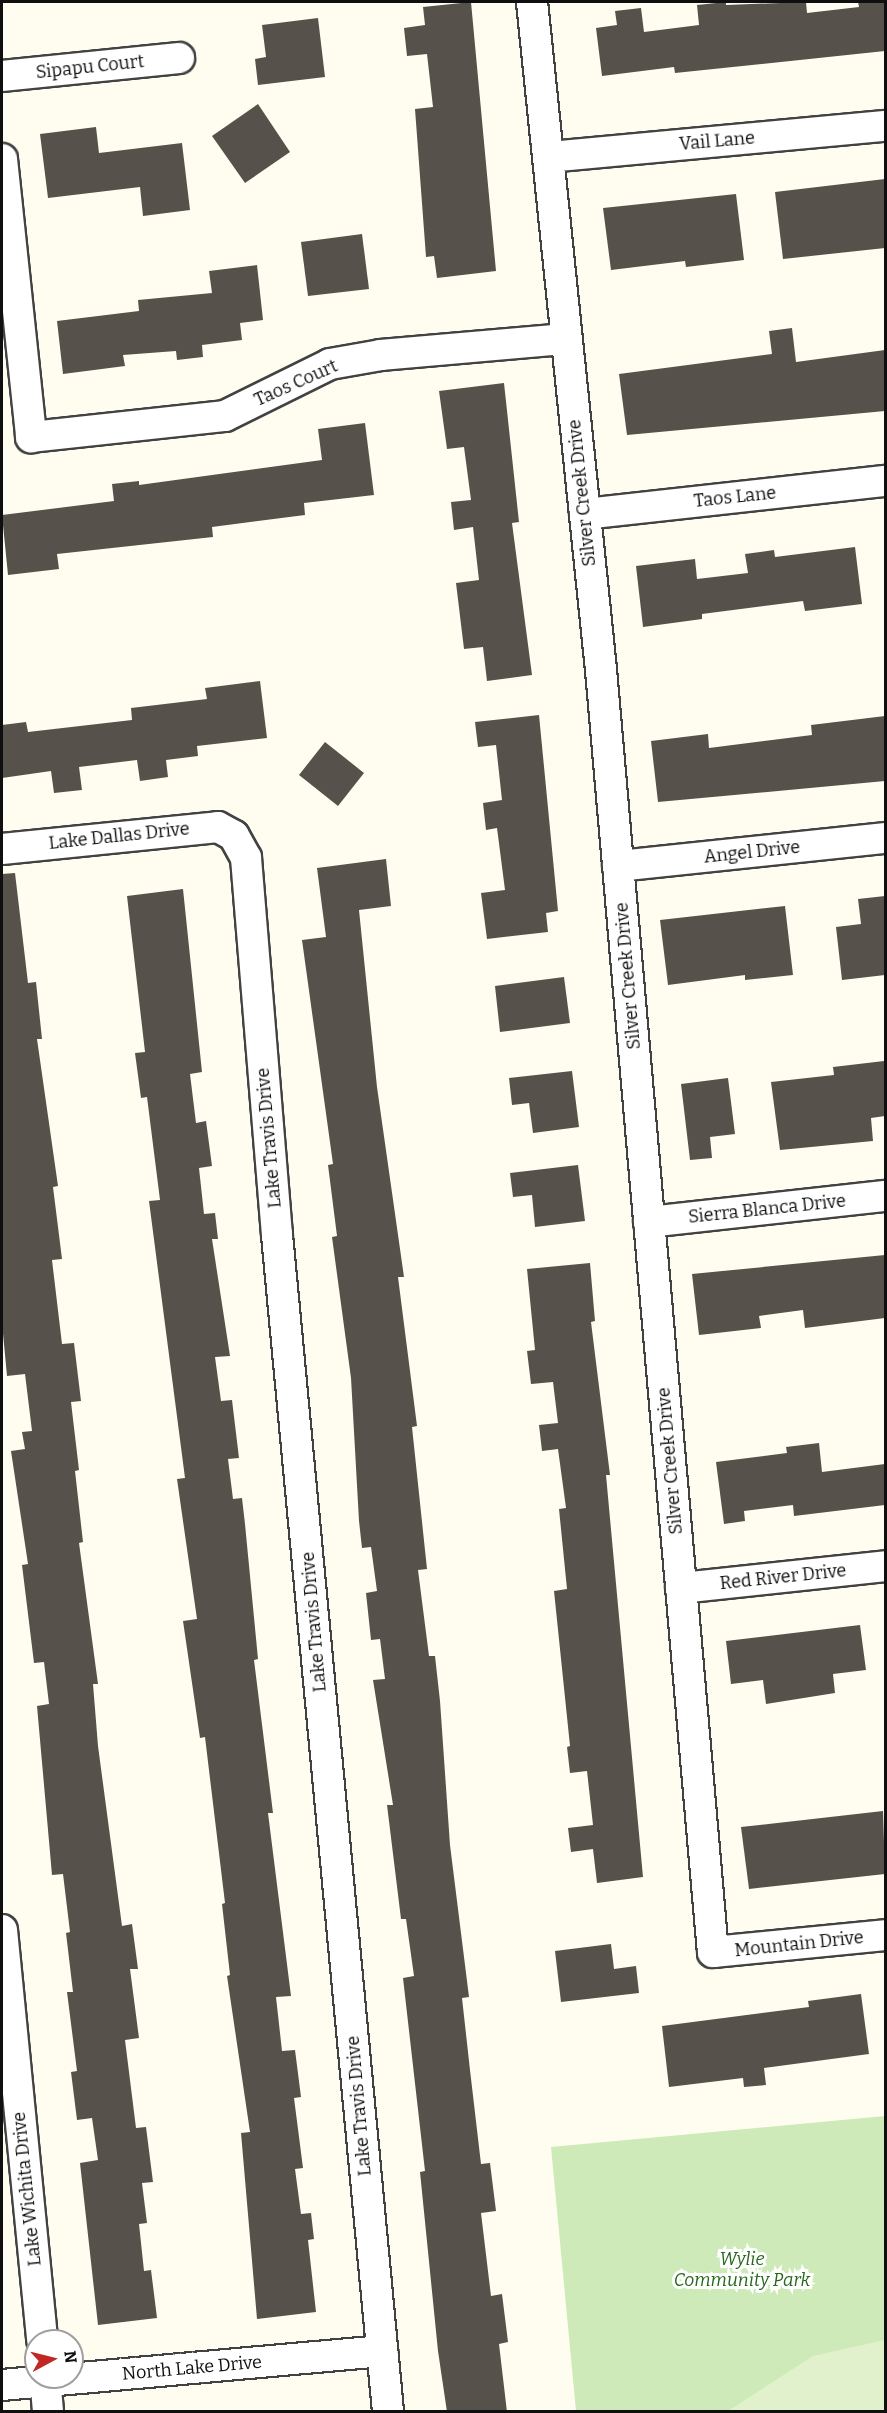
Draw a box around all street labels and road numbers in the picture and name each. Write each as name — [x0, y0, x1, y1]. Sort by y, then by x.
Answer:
street label: Sipapu Court — [35, 51, 145, 83]
street label: Vail Lane — [678, 127, 756, 155]
street label: Taos Court — [251, 355, 341, 411]
street label: Silver Creek Drive — [564, 419, 600, 567]
street label: Taos Lane — [693, 482, 777, 512]
street label: Lake Dallas Drive — [48, 818, 190, 854]
street label: Angel Drive — [703, 836, 801, 868]
street label: Silver Creek Drive — [611, 902, 645, 1050]
street label: Lake Travis Drive — [252, 1067, 286, 1209]
street label: Sierra Blanca Drive — [687, 1190, 847, 1228]
street label: Silver Creek Drive — [653, 1387, 687, 1535]
street label: Lake Travis Drive — [297, 1551, 331, 1693]
street label: Red River Drive — [719, 1560, 847, 1594]
street label: Mountain Drive — [733, 1926, 865, 1962]
street label: Lake Travis Drive — [342, 2035, 376, 2177]
street label: Lake Wichita Drive — [8, 2111, 46, 2267]
street label: North Lake Drive — [121, 2351, 263, 2385]

